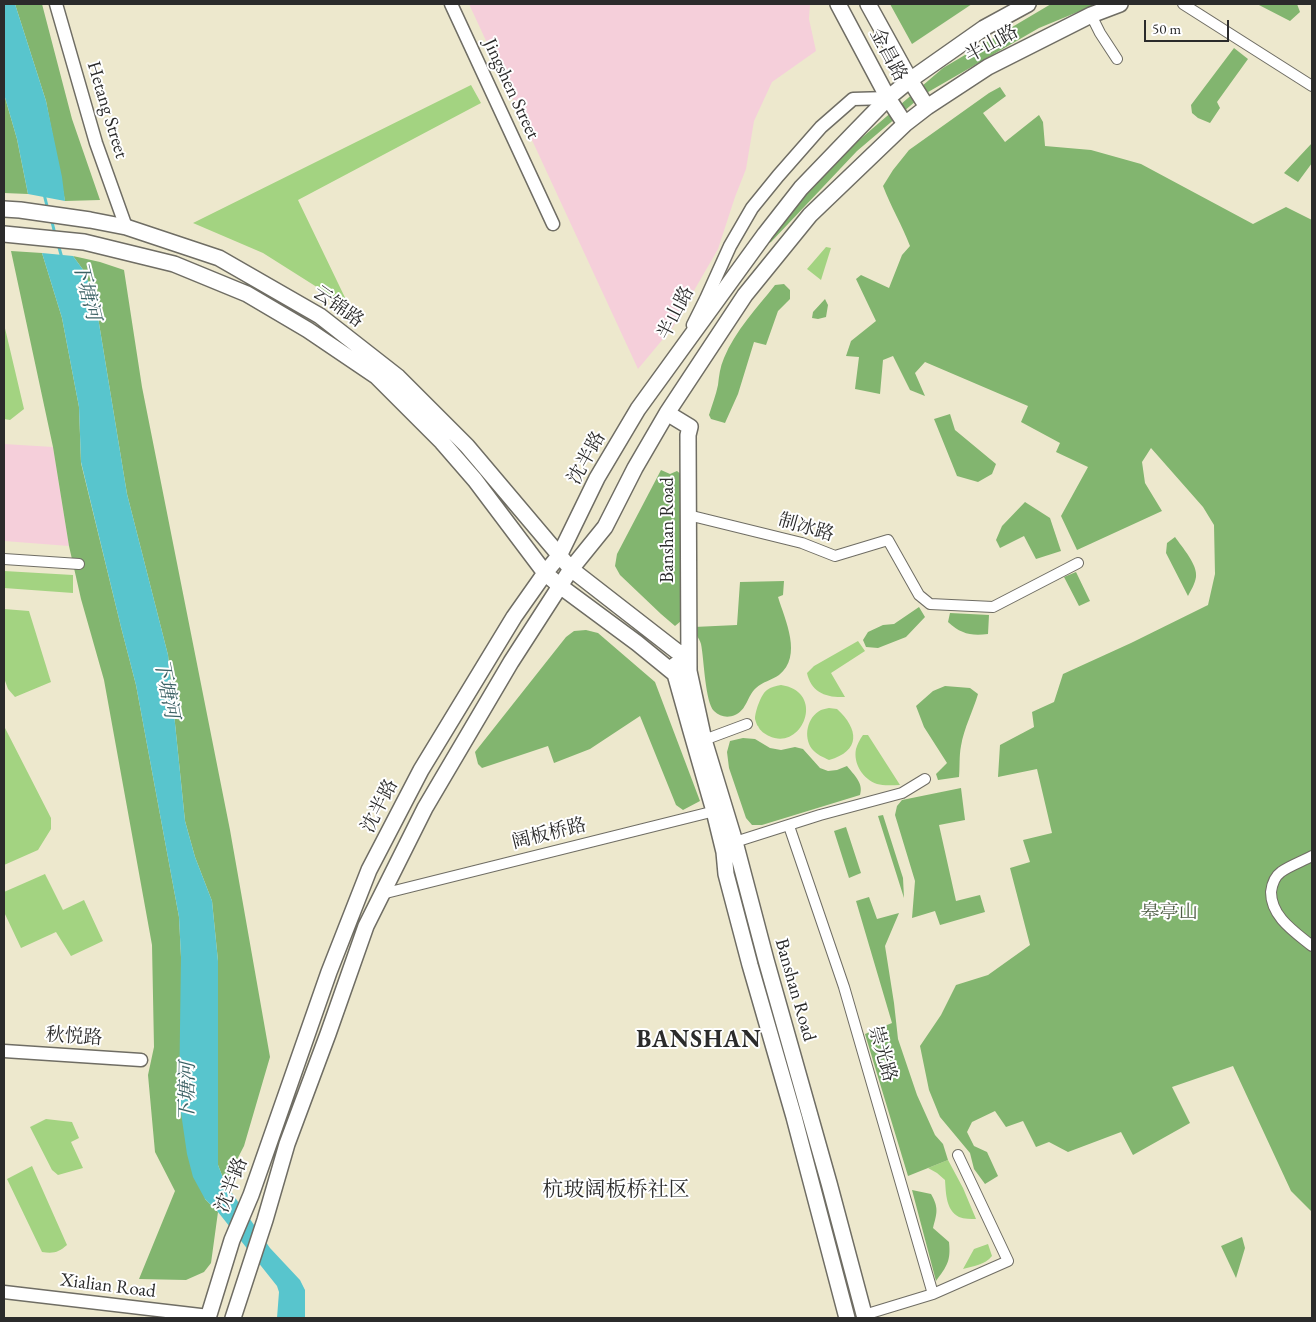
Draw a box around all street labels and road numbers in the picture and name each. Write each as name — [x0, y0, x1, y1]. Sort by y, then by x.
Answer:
street label: 半山路 — [962, 20, 1022, 68]
street label: 金昌路 — [865, 24, 911, 86]
street label: Jingshen Street — [478, 35, 544, 143]
street label: Hetang Street — [81, 59, 133, 161]
street label: 云锦路 — [308, 281, 368, 333]
street label: 半山路 — [653, 282, 699, 344]
street label: 沈半路 — [563, 428, 611, 488]
street label: Banshan Road — [657, 477, 679, 583]
street label: 制冰路 — [775, 509, 837, 547]
street label: 沈半路 — [357, 775, 403, 837]
street label: 阔板桥路 — [509, 814, 589, 854]
street label: Banshan Road — [769, 936, 821, 1044]
street label: 崇光路 — [863, 1023, 901, 1085]
street label: 秋悦路 — [45, 1024, 103, 1050]
street label: 沈半路 — [211, 1154, 253, 1216]
street label: Xialian Road — [59, 1269, 157, 1303]

